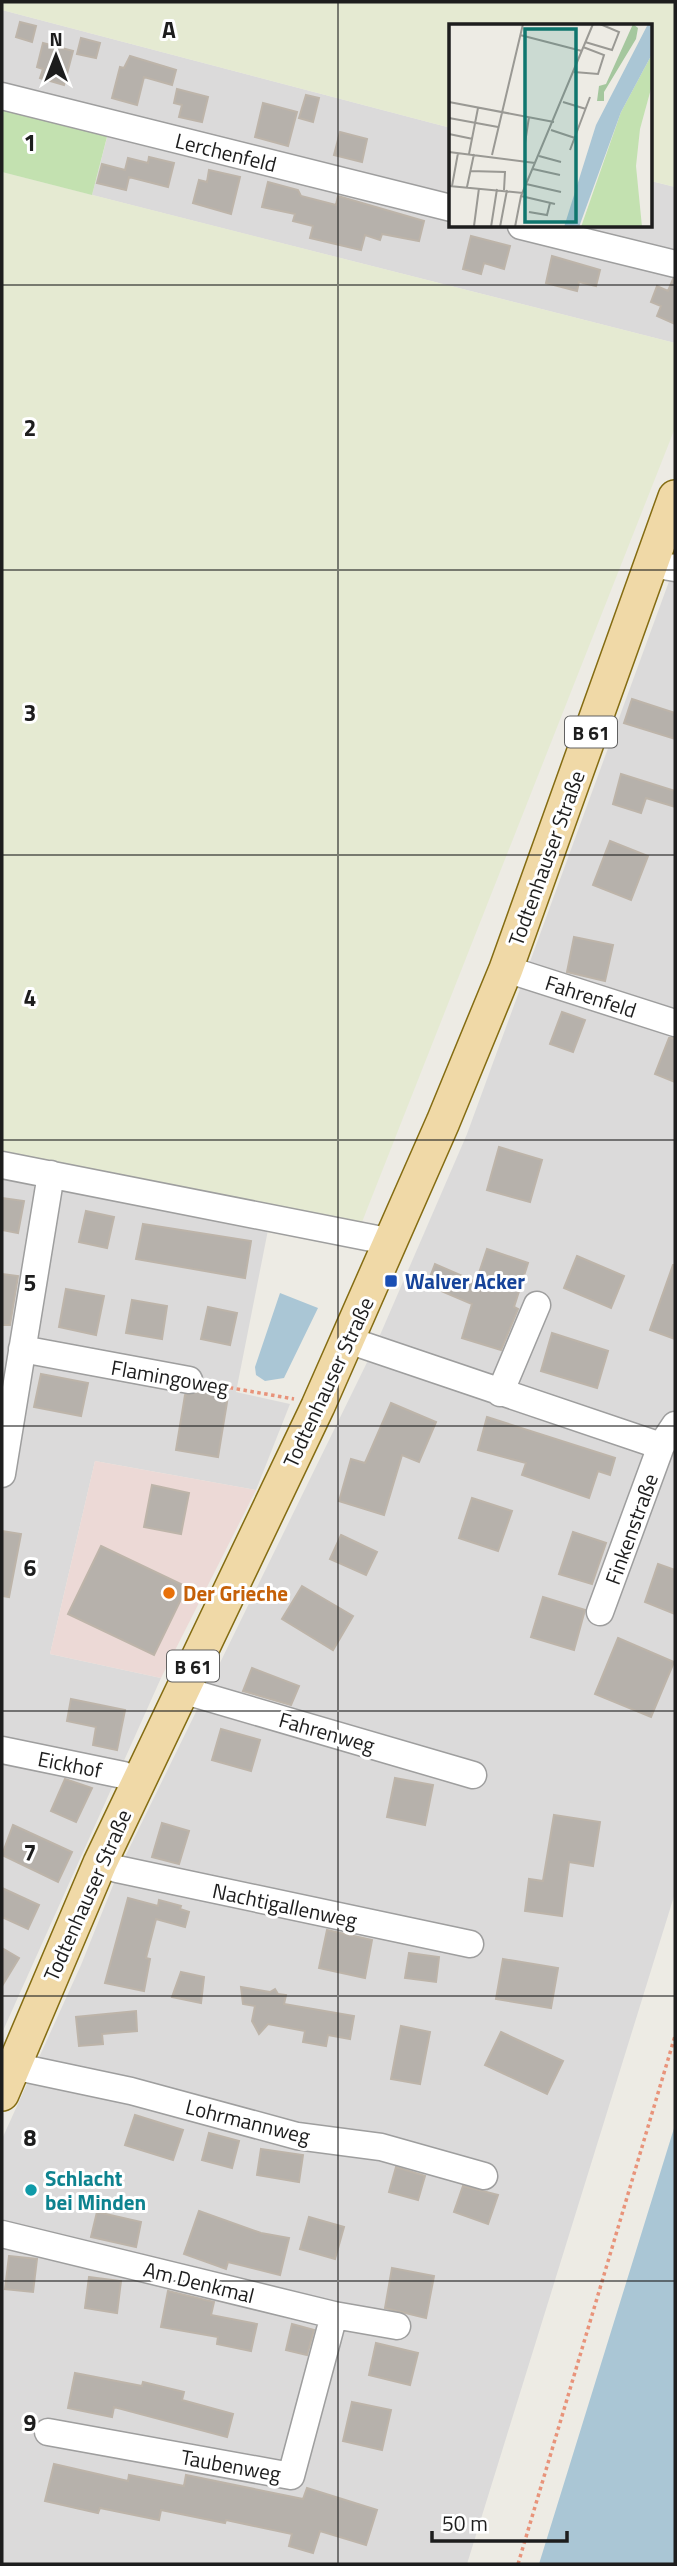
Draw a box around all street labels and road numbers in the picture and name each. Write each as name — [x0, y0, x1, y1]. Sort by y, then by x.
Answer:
street label: Lerchenfeld — [172, 124, 280, 180]
road number: B 61 — [565, 716, 617, 748]
street label: Todtenhauser Straße — [499, 766, 593, 950]
street label: Fahrenfeld — [541, 966, 641, 1026]
street label: Todtenhauser Straße — [274, 1291, 382, 1473]
street label: Flamingoweg — [109, 1351, 232, 1403]
street label: Finkenstraße — [596, 1469, 666, 1589]
road number: B 61 — [167, 1650, 219, 1682]
street label: Fahrenweg — [275, 1703, 379, 1761]
street label: Eickhof — [35, 1742, 105, 1786]
street label: Todtenhauser Straße — [35, 1804, 139, 1986]
street label: Nachtigallenweg — [210, 1874, 360, 1936]
street label: Lohrmannweg — [182, 2090, 314, 2152]
street label: Am Denkmal — [140, 2253, 258, 2311]
street label: Taubenweg — [179, 2440, 284, 2490]

